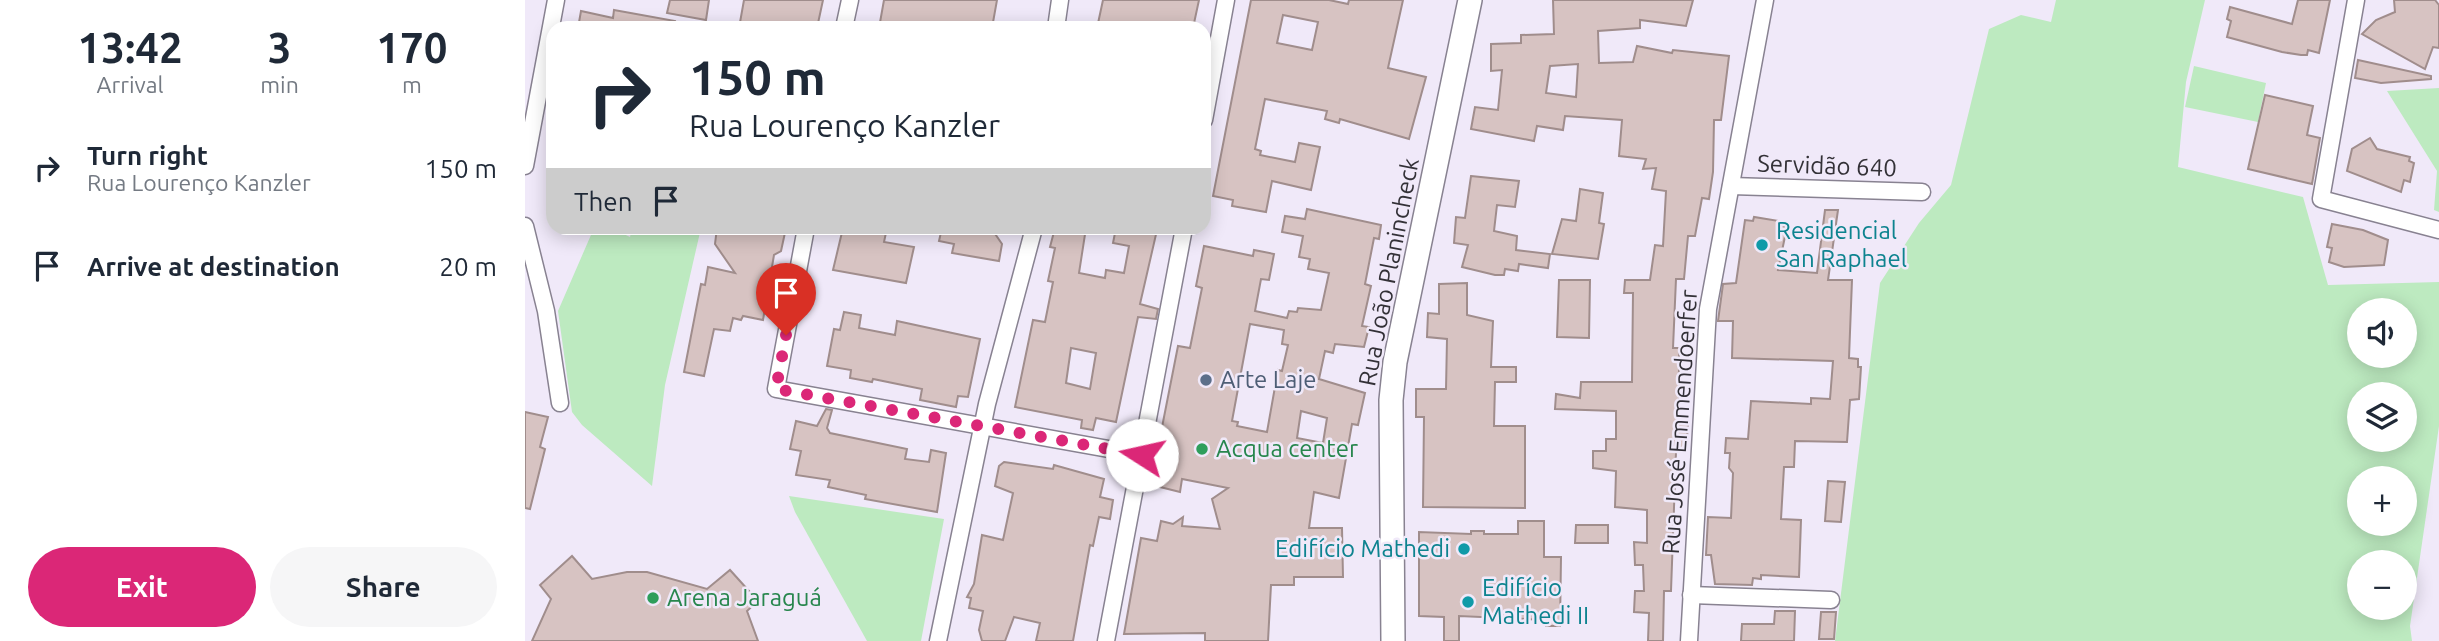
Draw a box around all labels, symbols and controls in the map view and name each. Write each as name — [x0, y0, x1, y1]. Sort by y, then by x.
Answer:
text: 13:42 — [78, 24, 183, 71]
text: 3 — [268, 24, 291, 71]
text: 170 — [376, 24, 447, 71]
icon: right — [574, 49, 665, 140]
text: 150 m — [689, 49, 826, 104]
text: Arrival — [97, 72, 164, 97]
text: min — [260, 72, 299, 97]
text: m — [402, 72, 422, 97]
text: Rua Lourenço Kanzler — [689, 107, 1000, 143]
text: Turn right — [87, 141, 208, 170]
icon: right — [28, 149, 66, 187]
street label: Servidão 640 — [1757, 150, 1897, 181]
text: 150 m — [425, 154, 497, 183]
street label: Rua João Planincheck — [1353, 156, 1424, 388]
text: Rua Lourenço Kanzler — [87, 170, 311, 195]
icon: arrive — [647, 182, 685, 220]
text: Then — [574, 187, 633, 216]
place label: Residencial San Raphael — [1776, 217, 1907, 272]
marker: Residencial San Raphael — [1754, 237, 1770, 253]
icon: arrive — [28, 247, 66, 285]
text: Arrive at destination — [87, 252, 340, 281]
text: 20 m — [439, 252, 497, 281]
pin — [756, 263, 816, 335]
icon: arrive — [767, 274, 805, 312]
street label: Rua José Emmendoerfer — [1657, 289, 1702, 555]
map controls — [2347, 298, 2417, 620]
button: sound — [2347, 298, 2417, 368]
place label: Arte Laje — [1220, 366, 1316, 393]
marker: Arte Laje — [1198, 372, 1214, 388]
button: layers — [2347, 382, 2417, 452]
position arrow — [1105, 418, 1179, 492]
place label: Acqua center — [1216, 435, 1358, 462]
marker: Acqua center — [1194, 441, 1210, 457]
button: + — [2347, 466, 2417, 536]
place label: Edifício Mathedi — [1275, 535, 1450, 562]
marker: Edifício Mathedi — [1456, 541, 1472, 557]
button: Exit — [28, 547, 256, 627]
button: Share — [270, 547, 497, 627]
button: − — [2347, 550, 2417, 620]
place label: Edifício Mathedi II — [1482, 574, 1589, 629]
place label: Arena Jaraguá — [667, 584, 822, 611]
marker: Arena Jaraguá — [645, 590, 661, 606]
marker: Edifício Mathedi II — [1460, 594, 1476, 610]

